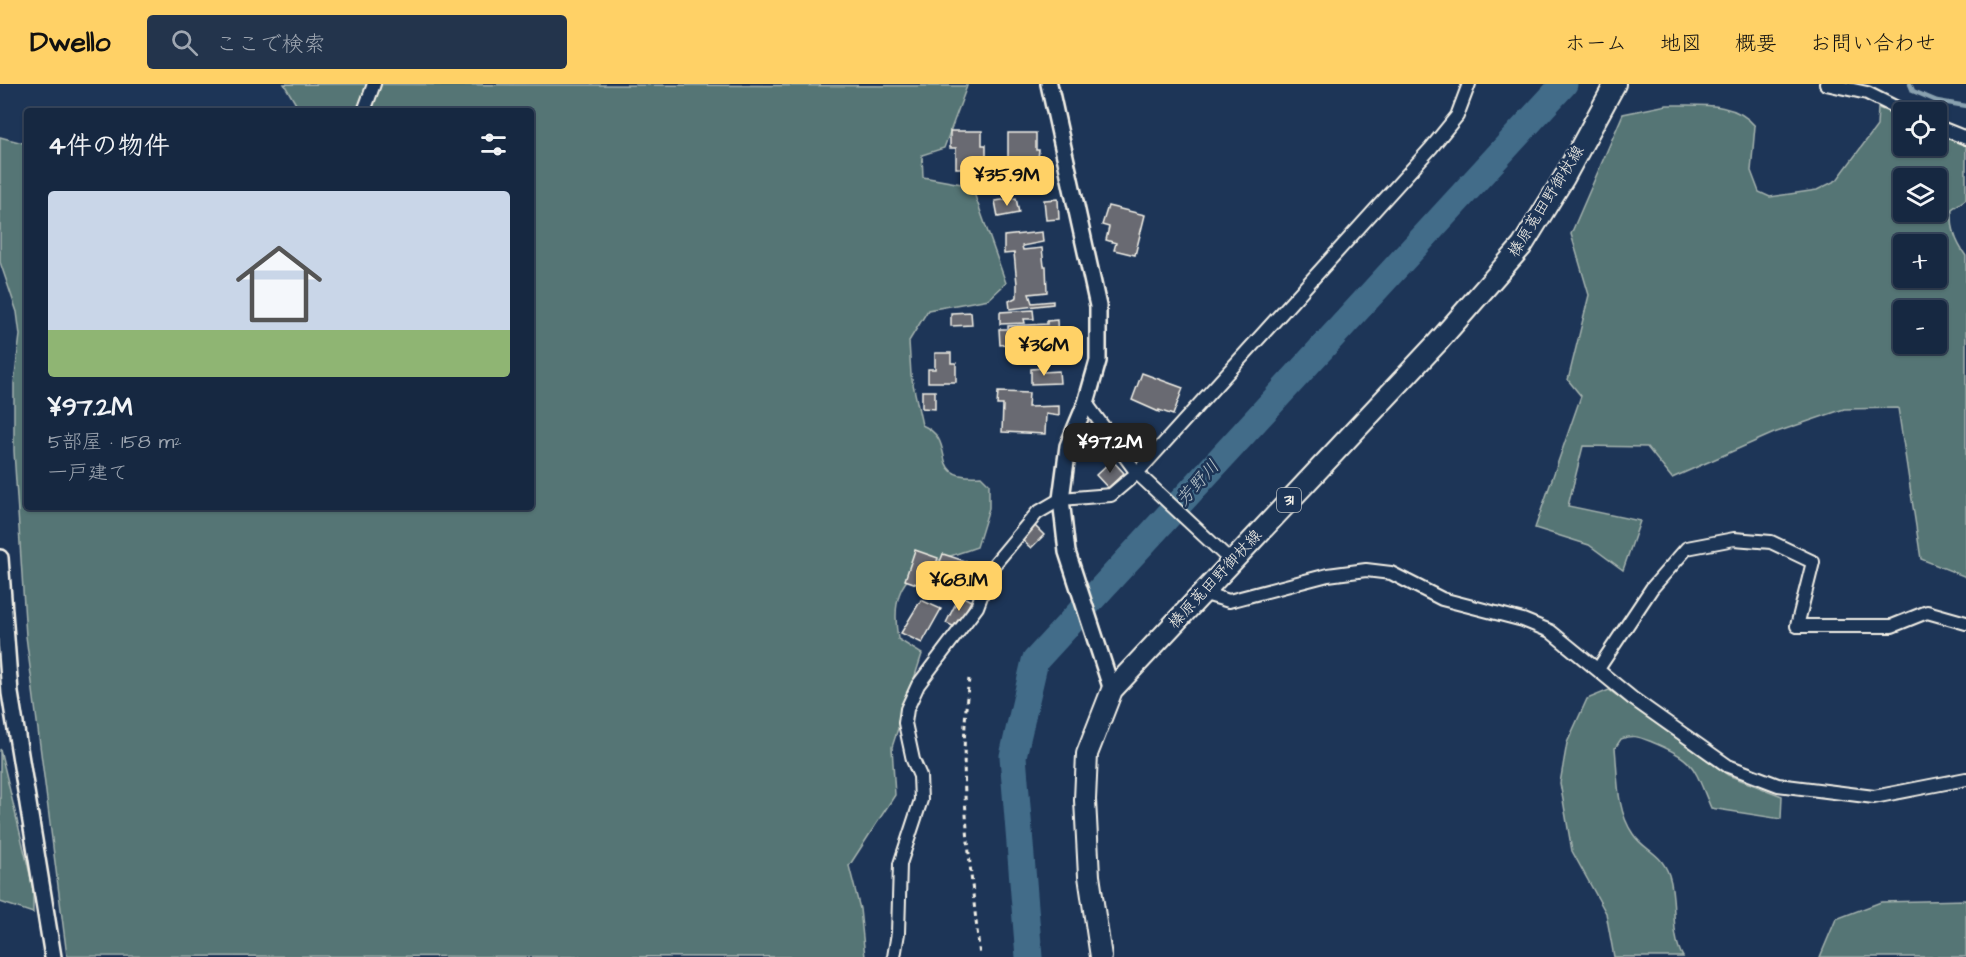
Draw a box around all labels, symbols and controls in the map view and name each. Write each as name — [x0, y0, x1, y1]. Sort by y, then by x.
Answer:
search box — [147, 15, 567, 69]
text: Dwello — [30, 23, 111, 62]
icon: search — [168, 26, 201, 59]
text: ここで検索 — [216, 29, 326, 60]
text: ホーム — [1565, 29, 1627, 58]
text: 地図 — [1660, 29, 1702, 58]
text: 概要 — [1735, 29, 1777, 58]
text: お問い合わせ — [1810, 29, 1936, 58]
map controls — [1893, 102, 1947, 354]
button: locate — [1893, 102, 1947, 156]
text: 4件の物件 — [48, 128, 170, 164]
icon: filters — [477, 128, 510, 161]
street label: 榛原菟田野御杖線 — [1503, 141, 1589, 261]
pin: ¥35.9M — [958, 156, 1056, 207]
text: ¥35.9M — [974, 161, 1040, 189]
button: layers — [1893, 168, 1947, 222]
icon: home — [225, 230, 333, 338]
button: + — [1893, 234, 1947, 288]
button: − — [1893, 300, 1947, 354]
pin: ¥36M — [1008, 326, 1080, 377]
text: ¥36M — [1019, 331, 1069, 359]
text: ¥97.2M — [48, 389, 133, 425]
pin: ¥97.2M — [1061, 423, 1159, 474]
text: 5部屋 · 158 m² — [48, 428, 182, 456]
text: ¥97.2M — [1077, 428, 1143, 456]
water label: 芳野川 — [1171, 455, 1225, 511]
text: 一戸建て — [48, 459, 128, 487]
road number: 31 — [1277, 488, 1301, 512]
street label: 榛原菟田野御杖線 — [1163, 525, 1267, 633]
pin: ¥68.1M — [910, 561, 1008, 612]
text: ¥68.1M — [930, 566, 988, 594]

